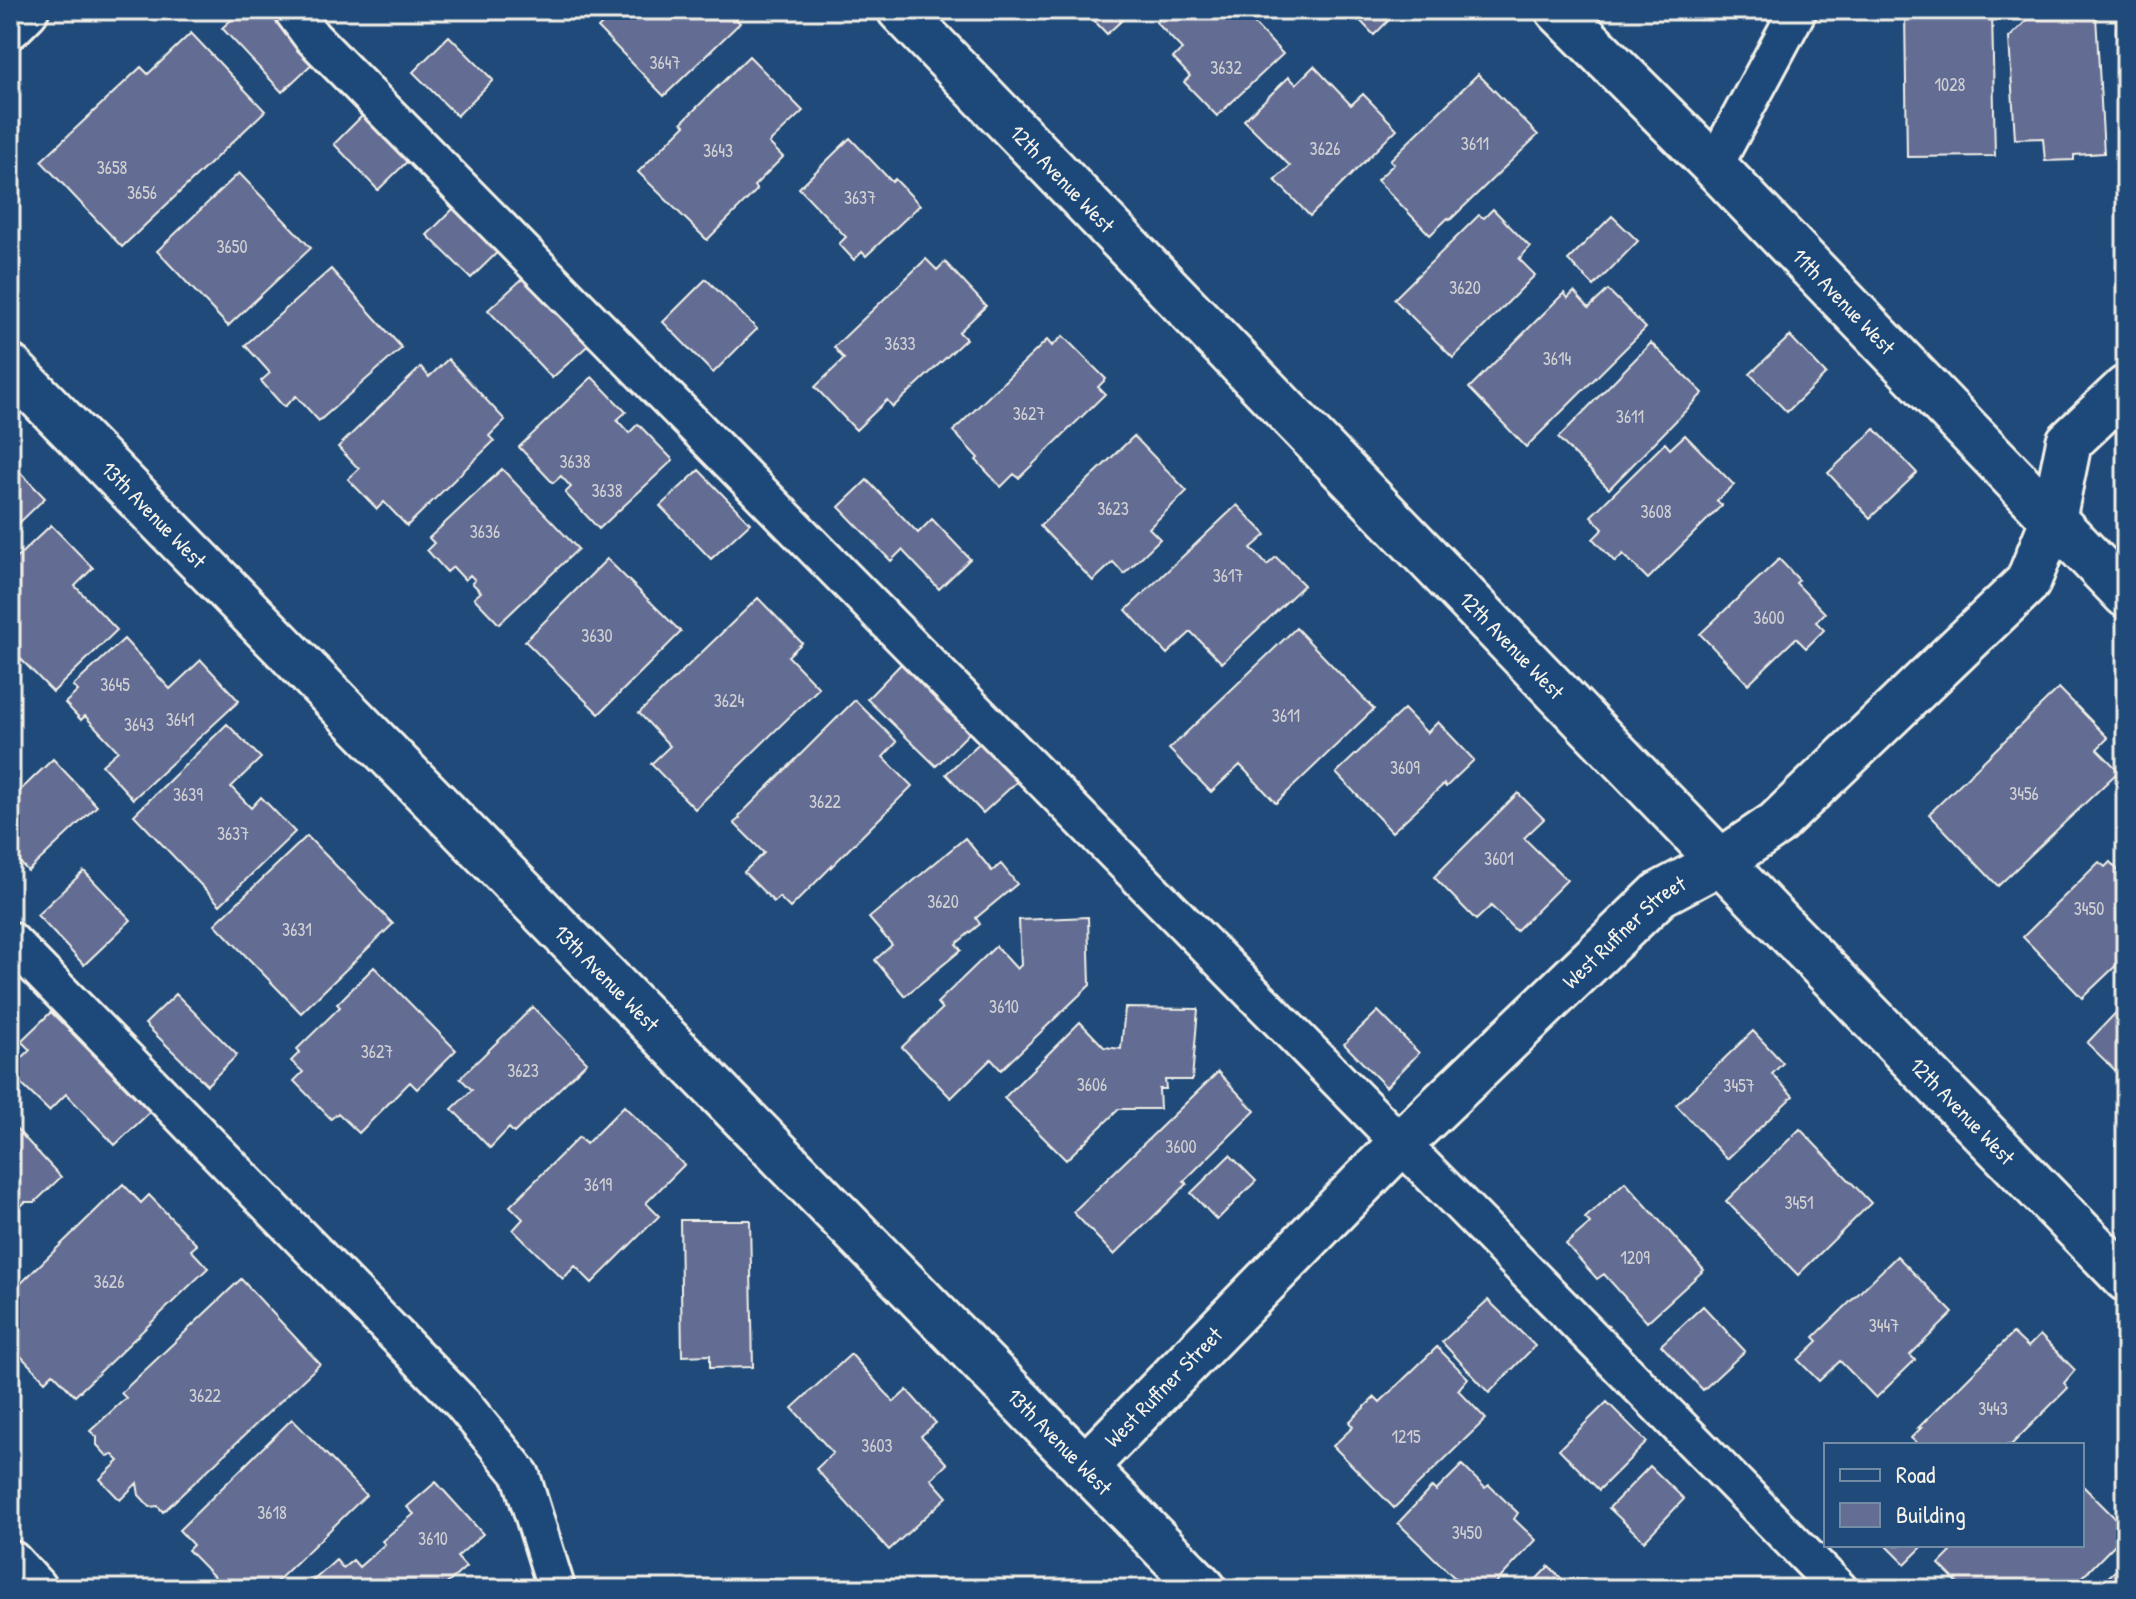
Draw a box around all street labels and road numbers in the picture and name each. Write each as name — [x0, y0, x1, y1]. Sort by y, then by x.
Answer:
street label: 12th Avenue West — [1003, 118, 1122, 239]
street label: 11th Avenue West — [1785, 241, 1902, 361]
street label: 13th Avenue West — [95, 454, 214, 575]
street label: 12th Avenue West — [1453, 585, 1571, 706]
street label: West Ruffner Street — [1555, 868, 1691, 995]
street label: 13th Avenue West — [548, 918, 666, 1038]
street label: 12th Avenue West — [1903, 1050, 2022, 1172]
street label: West Ruffner Street — [1098, 1320, 1229, 1454]
street label: 13th Avenue West — [1000, 1381, 1119, 1502]

